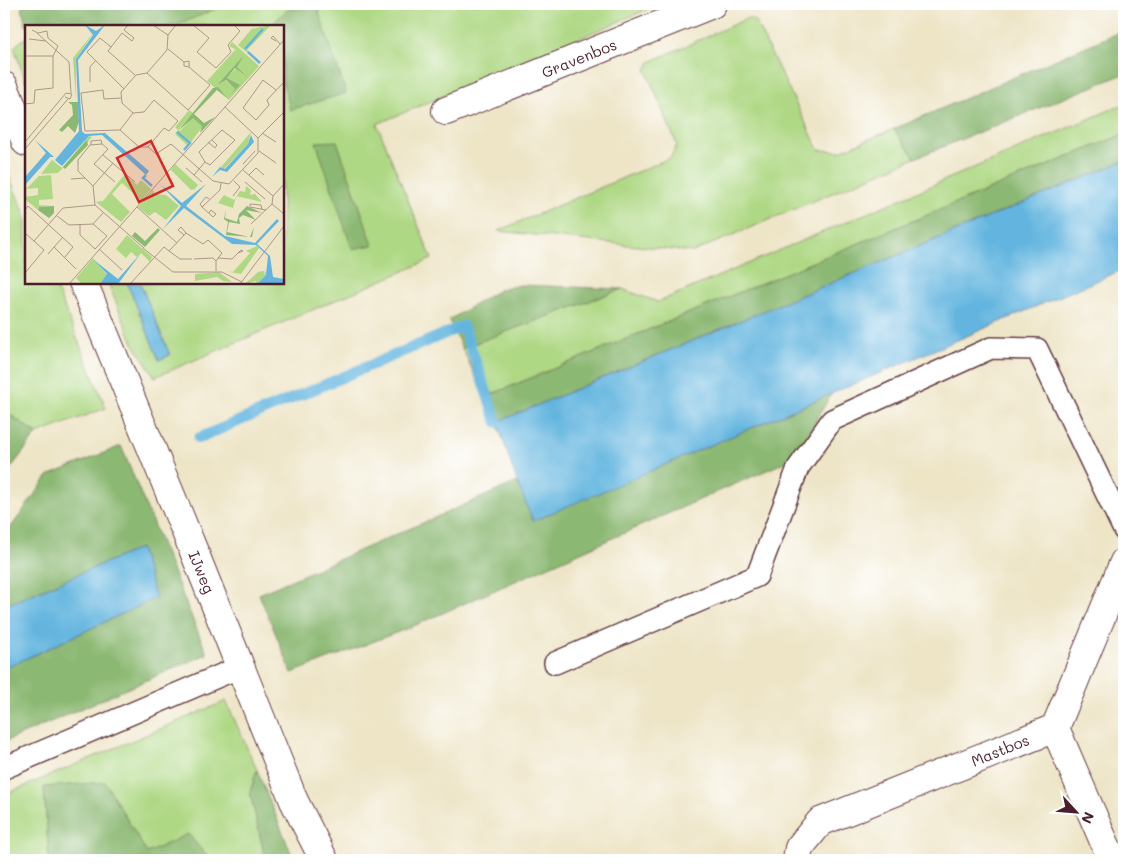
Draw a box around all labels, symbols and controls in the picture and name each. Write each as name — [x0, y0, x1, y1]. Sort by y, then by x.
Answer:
inset map — [25, 25, 284, 284]
street label: Gravenbos — [539, 34, 619, 82]
street label: IJweg — [184, 548, 220, 597]
street label: Mastbos — [968, 729, 1032, 771]
north arrow — [1050, 786, 1100, 836]
text: N — [1077, 809, 1099, 827]

